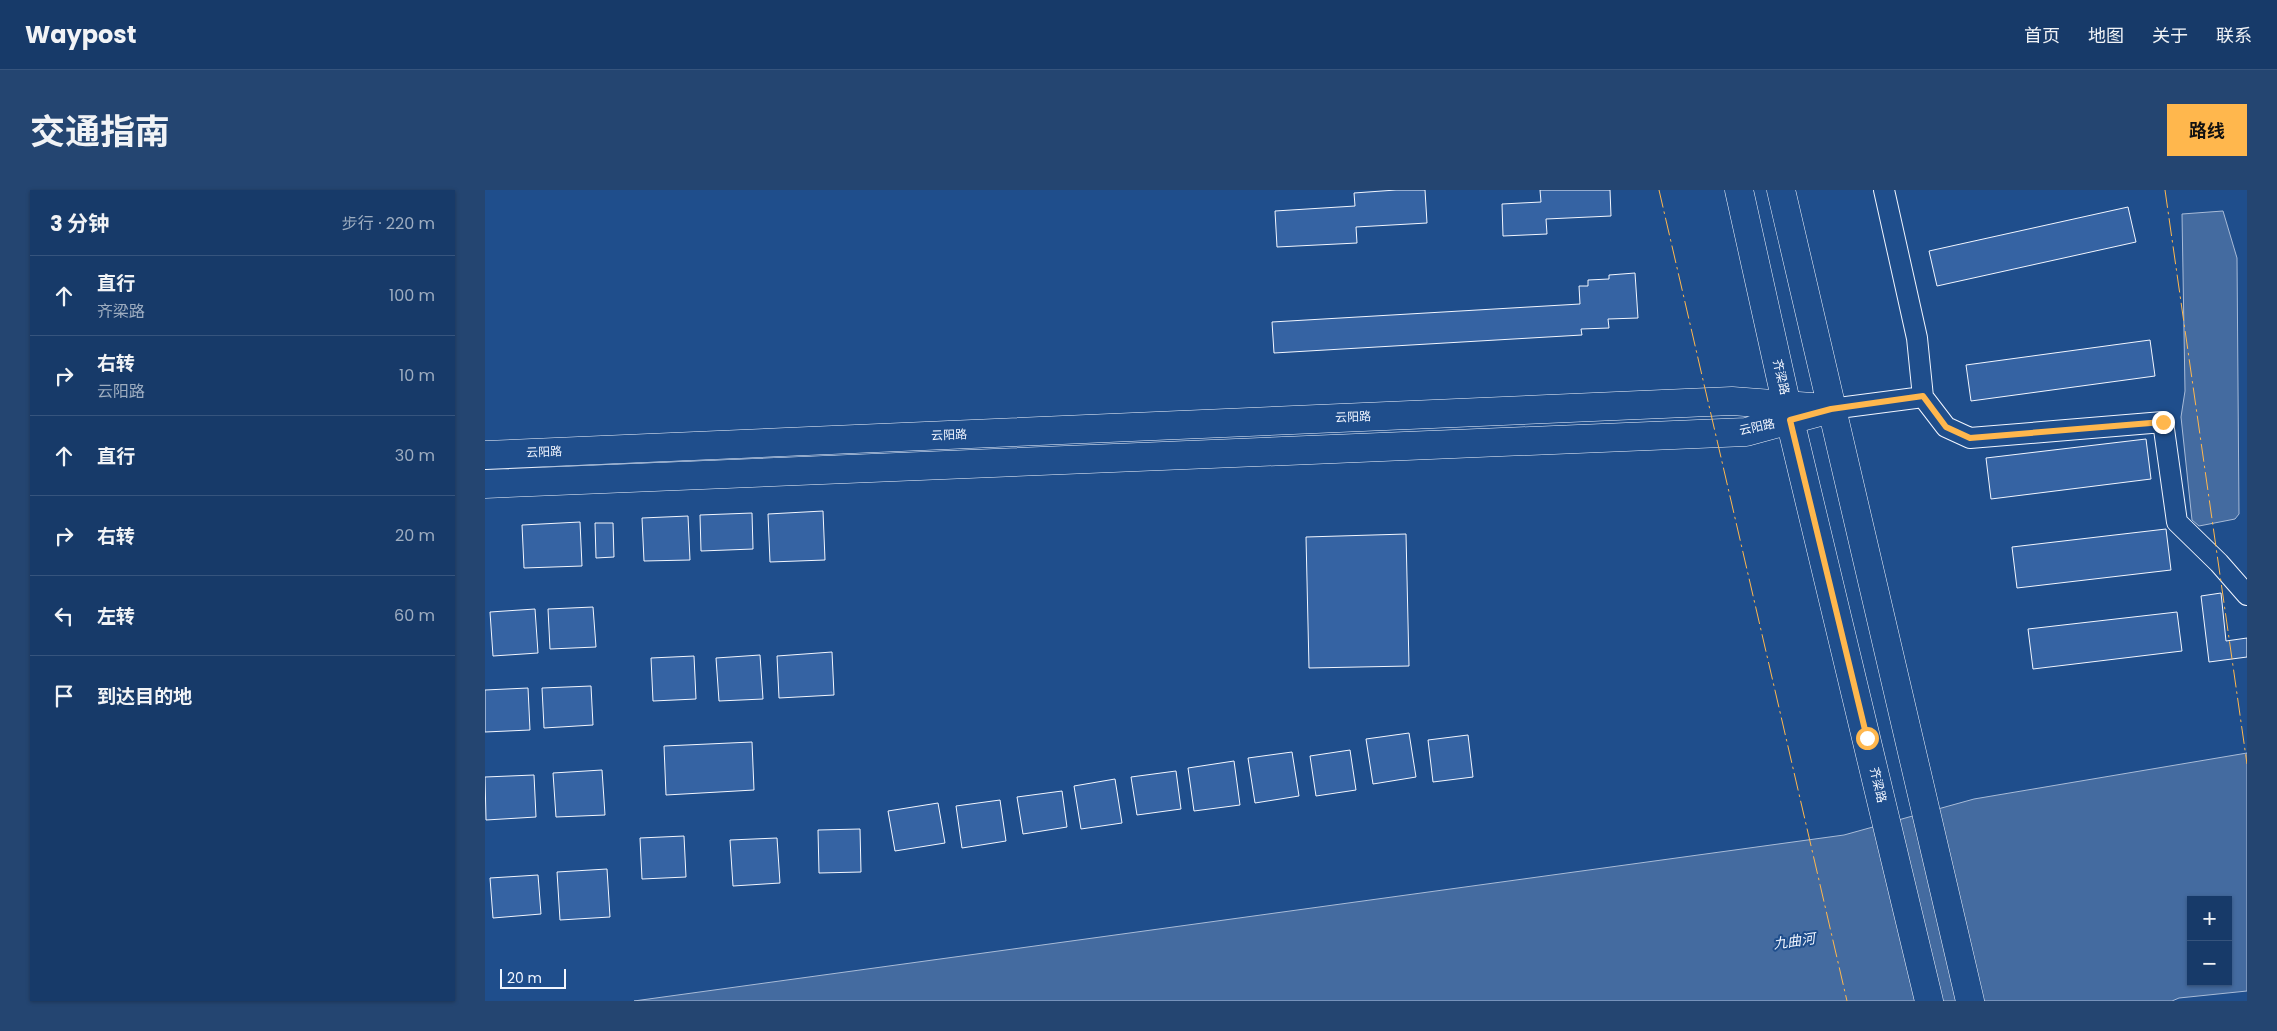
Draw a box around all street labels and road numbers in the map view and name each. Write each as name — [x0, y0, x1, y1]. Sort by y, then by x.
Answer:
street label: 齐梁路 — [1769, 357, 1794, 396]
street label: 云阳路 — [1335, 407, 1371, 426]
street label: 云阳路 — [1738, 414, 1776, 439]
street label: 云阳路 — [931, 425, 967, 444]
street label: 云阳路 — [526, 442, 562, 461]
street label: 齐梁路 — [1866, 765, 1891, 804]

